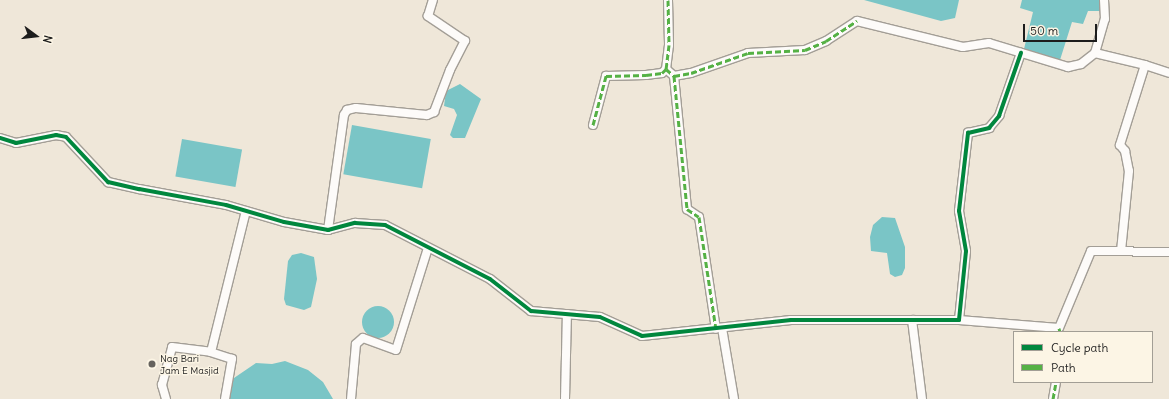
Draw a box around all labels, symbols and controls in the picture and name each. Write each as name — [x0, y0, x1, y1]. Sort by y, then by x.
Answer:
north arrow — [16, 16, 56, 56]
scale bar — [1025, 16, 1099, 42]
text: 50 m — [1030, 23, 1058, 38]
text: N — [40, 34, 55, 45]
legend — [1013, 331, 1153, 383]
text: Cycle path — [1051, 340, 1108, 355]
place label: Nag Bari Jam E Masjid — [160, 352, 219, 376]
marker: Nag Bari Jam E Masjid — [147, 359, 157, 369]
text: Path — [1051, 360, 1076, 375]

